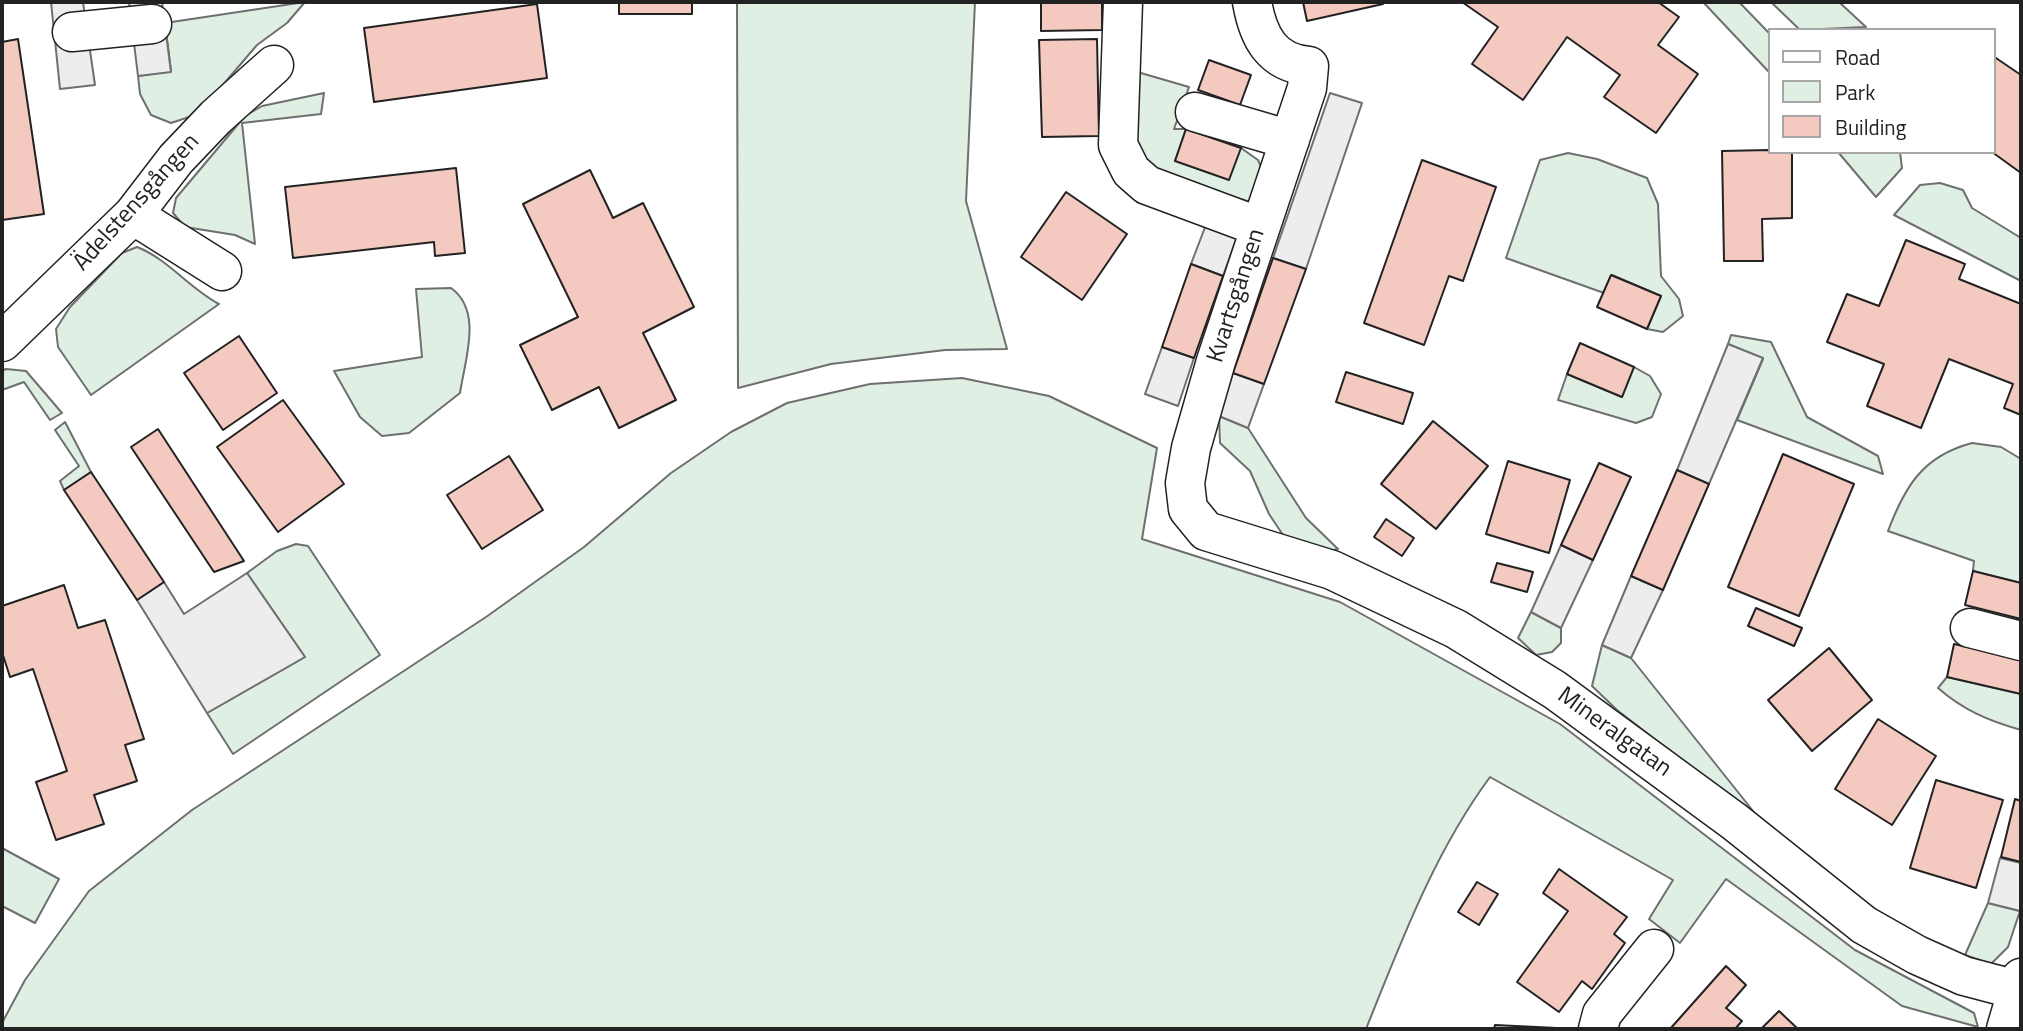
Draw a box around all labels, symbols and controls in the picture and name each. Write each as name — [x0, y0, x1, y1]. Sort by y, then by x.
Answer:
legend — [1768, 28, 1995, 154]
text: Road — [1835, 41, 1880, 73]
text: Park — [1835, 76, 1875, 108]
text: Building — [1835, 111, 1906, 143]
street label: Ädelstensgången — [68, 128, 206, 278]
street label: Kvartsgången — [1202, 226, 1272, 366]
street label: Mineralgatan — [1551, 682, 1677, 784]

